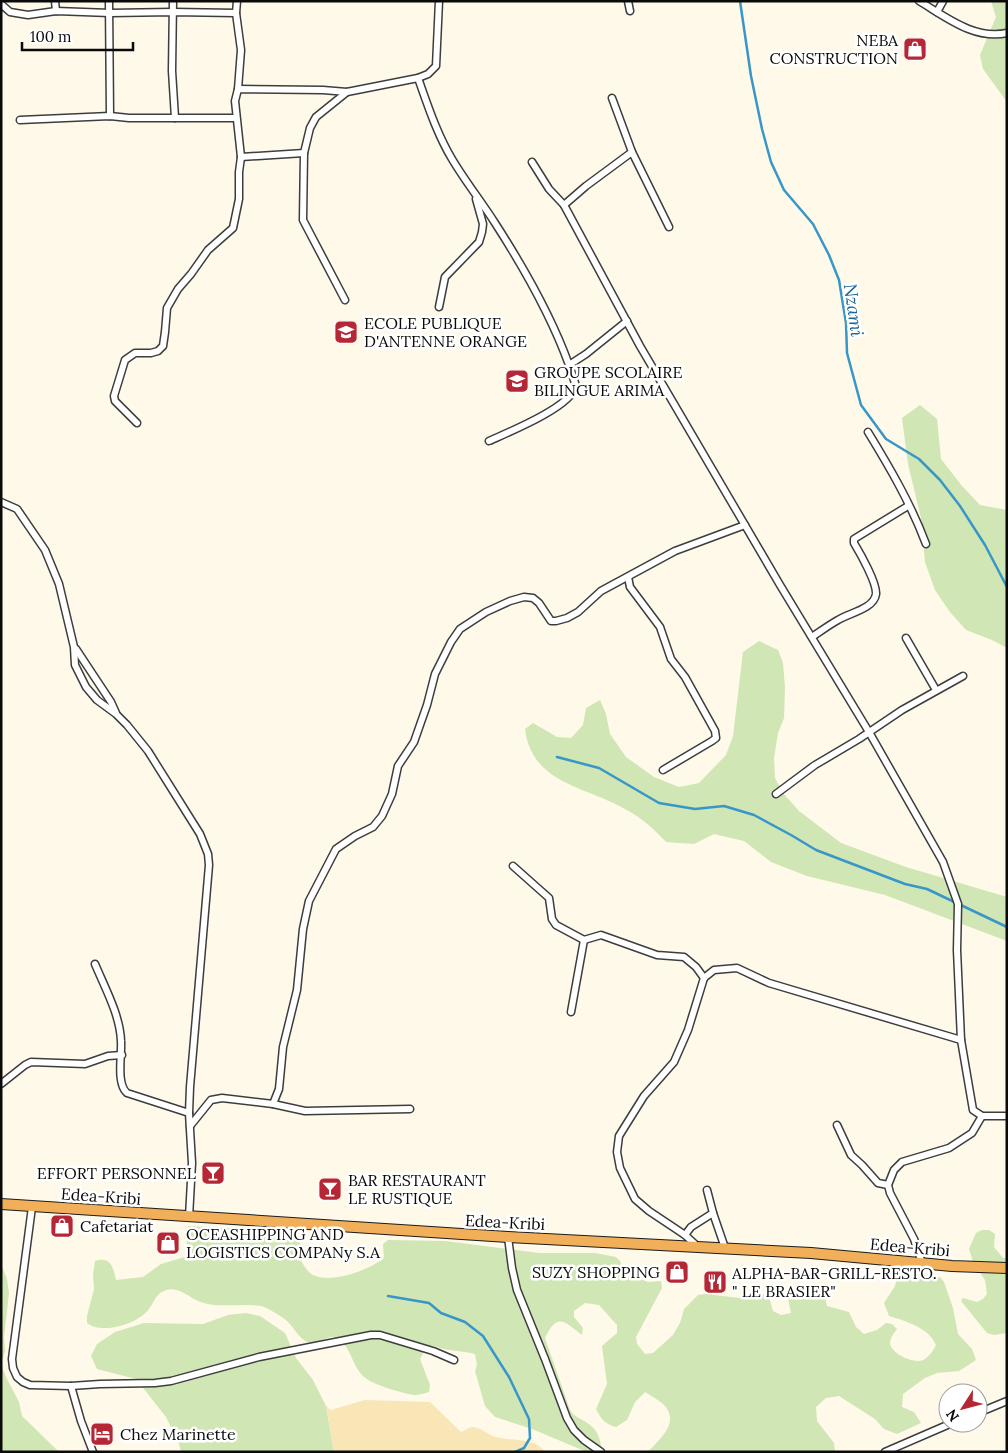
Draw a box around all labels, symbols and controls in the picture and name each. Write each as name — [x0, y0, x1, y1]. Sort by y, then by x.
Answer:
scale bar — [22, 20, 134, 52]
text: 100 m — [30, 27, 71, 46]
place label: NEBA CONSTRUCTION — [769, 30, 899, 68]
shop icon: NEBA CONSTRUCTION — [902, 36, 928, 62]
water label: Nzami — [839, 282, 869, 338]
place label: ECOLE PUBLIQUE D'ANTENNE ORANGE — [364, 313, 527, 351]
school or university icon: ECOLE PUBLIQUE D'ANTENNE ORANGE — [333, 319, 359, 345]
place label: GROUPE SCOLAIRE BILINGUE ARIMA — [534, 362, 682, 400]
school or university icon: GROUPE SCOLAIRE BILINGUE ARIMA — [504, 368, 530, 394]
bar icon: EFFORT PERSONNEL — [200, 1160, 226, 1186]
place label: EFFORT PERSONNEL — [37, 1163, 196, 1183]
place label: BAR RESTAURANT LE RUSTIQUE — [348, 1170, 486, 1208]
bar icon: BAR RESTAURANT LE RUSTIQUE — [317, 1176, 343, 1202]
street label: Edea-Kribi — [60, 1183, 142, 1209]
street label: Edea-Kribi — [464, 1210, 546, 1234]
shop icon: Cafetariat — [49, 1213, 75, 1239]
place label: Cafetariat — [80, 1216, 154, 1236]
place label: OCEASHIPPING AND LOGISTICS COMPANy S.A — [186, 1224, 381, 1262]
shop icon: OCEASHIPPING AND LOGISTICS COMPANy S.A — [155, 1230, 181, 1256]
street label: Edea-Kribi — [869, 1234, 951, 1260]
shop icon: SUZY SHOPPING — [664, 1259, 690, 1285]
place label: SUZY SHOPPING — [532, 1262, 660, 1282]
place label: ALPHA-BAR-GRILL-RESTO. " LE BRASIER" — [731, 1263, 937, 1301]
restaurant icon: ALPHA-BAR-GRILL-RESTO. " LE BRASIER" — [702, 1269, 728, 1295]
north arrow — [938, 1383, 988, 1433]
text: N — [942, 1406, 963, 1425]
hotel icon: Chez Marinette — [89, 1421, 115, 1447]
place label: Chez Marinette — [120, 1424, 236, 1444]

